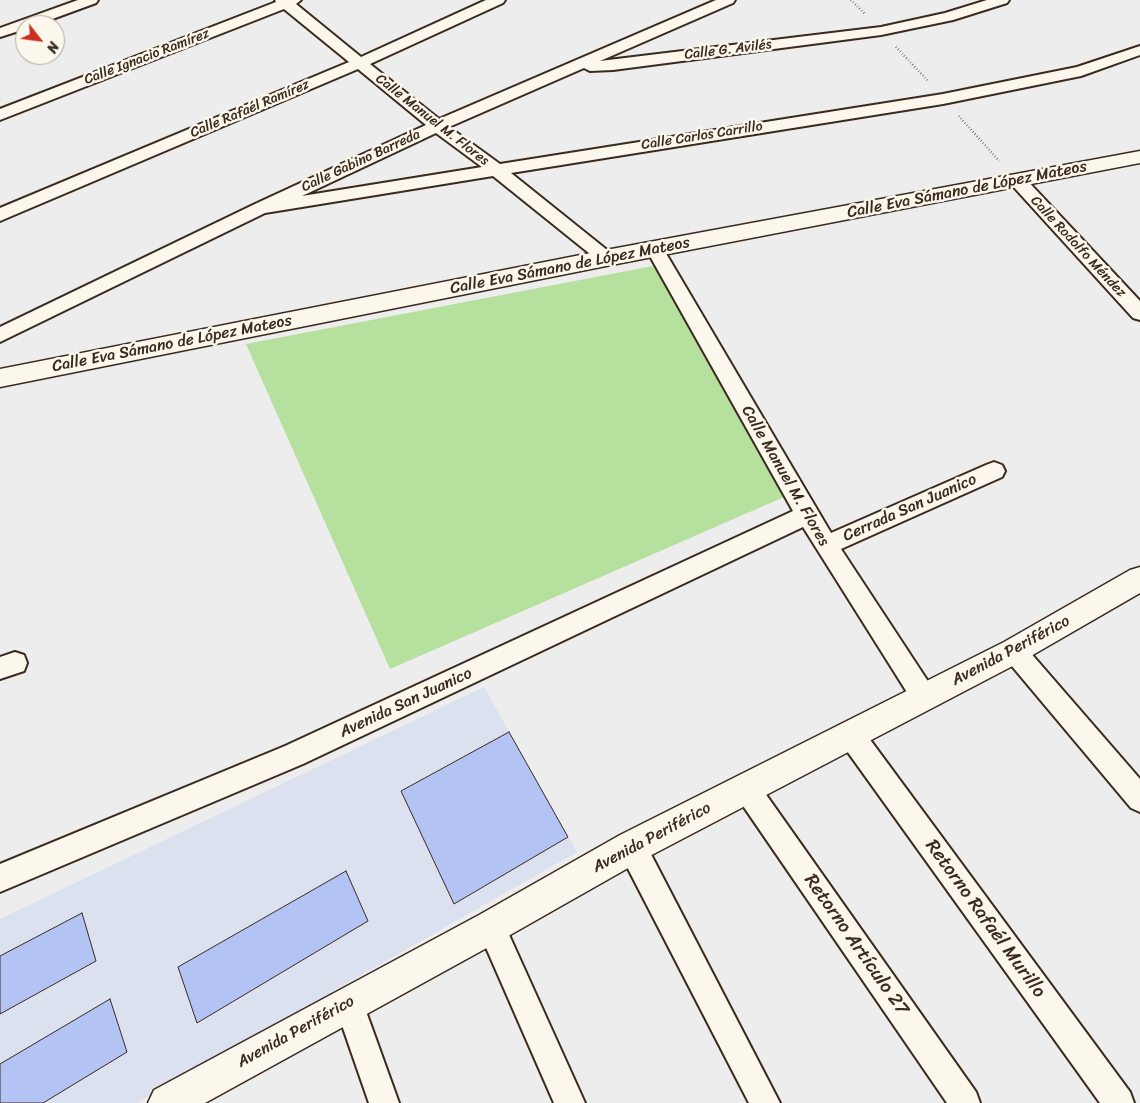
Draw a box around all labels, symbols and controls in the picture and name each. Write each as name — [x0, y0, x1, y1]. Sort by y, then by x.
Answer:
north arrow — [15, 15, 65, 65]
street label: Calle Ignacio Ramírez — [82, 25, 212, 89]
street label: Calle G. Avilés — [683, 36, 773, 64]
text: N — [39, 37, 66, 58]
street label: Calle Manuel M. Flores — [372, 71, 492, 169]
street label: Calle Rafaél Ramírez — [188, 76, 312, 142]
street label: Calle Carlos Carrillo — [640, 118, 764, 154]
street label: Calle Gabino Barreda — [299, 126, 423, 196]
street label: Calle Eva Sámano de López Mateos — [846, 157, 1088, 223]
street label: Calle Rodolfo Méndez — [1027, 193, 1129, 301]
street label: Calle Eva Sámano de López Mateos — [449, 233, 691, 299]
street label: Calle Eva Sámano de López Mateos — [51, 311, 293, 377]
street label: Calle Manuel M. Flores — [737, 402, 833, 550]
street label: Cerrada San Juanico — [840, 470, 980, 546]
street label: Avenida Periférico — [949, 612, 1073, 690]
street label: Avenida San Juanico — [337, 664, 475, 742]
street label: Avenida Periférico — [590, 799, 714, 877]
street label: Retorno Rafaél Murillo — [920, 836, 1050, 1002]
street label: Retorno Artículo 27 — [799, 870, 913, 1020]
street label: Avenida Periférico — [234, 992, 358, 1072]

